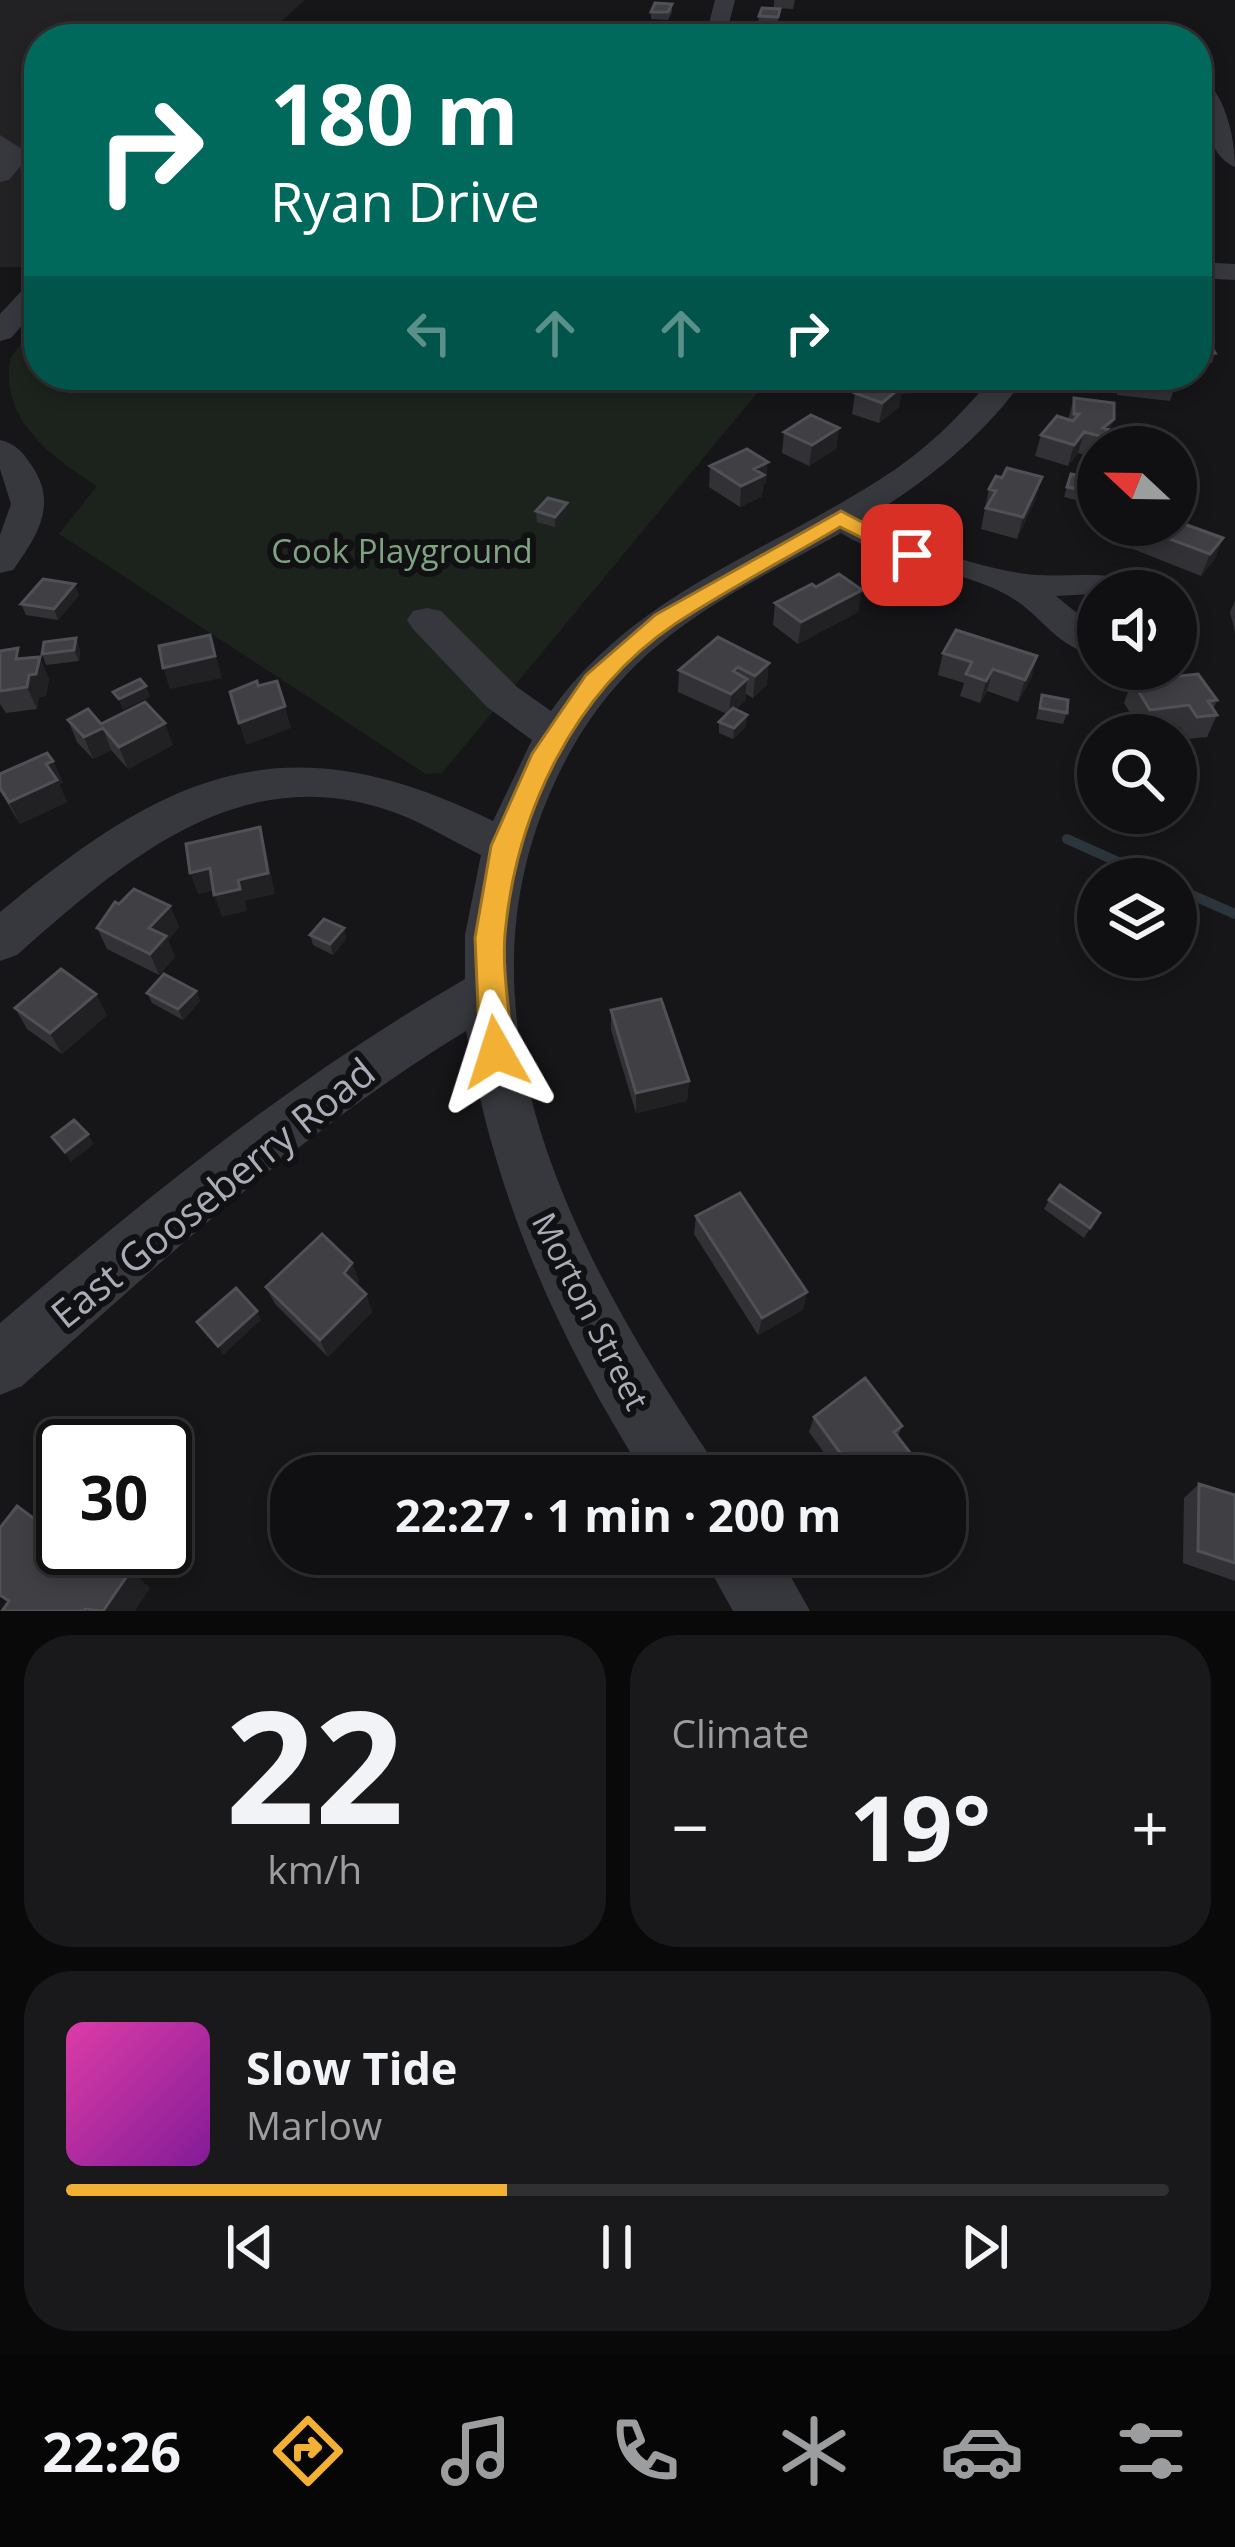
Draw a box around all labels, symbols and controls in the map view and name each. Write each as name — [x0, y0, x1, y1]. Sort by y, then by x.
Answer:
text: 180 m — [270, 55, 518, 170]
icon: right — [72, 72, 228, 228]
text: Ryan Drive — [270, 164, 540, 238]
icon: left — [396, 300, 462, 366]
icon: ahead — [522, 300, 588, 366]
icon: ahead — [648, 300, 714, 366]
icon: right — [774, 300, 840, 366]
north arrow — [1077, 426, 1197, 546]
map controls — [1077, 426, 1197, 978]
pin — [861, 504, 963, 606]
icon: arrive — [879, 522, 945, 588]
park label: Cook Playground — [271, 528, 533, 573]
button: sound — [1077, 570, 1197, 690]
button: search — [1077, 714, 1197, 834]
button: layers — [1077, 858, 1197, 978]
position arrow — [433, 989, 559, 1115]
street label: East Gooseberry Road — [39, 1045, 385, 1339]
street label: Morton Street — [522, 1205, 660, 1417]
speed limit sign: 30 — [36, 1419, 192, 1575]
text: 22:27 · 1 min · 200 m — [395, 1484, 841, 1545]
text: 22 — [226, 1657, 404, 1870]
text: Climate — [672, 1706, 809, 1759]
text: 19° — [850, 1765, 991, 1887]
text: − — [672, 1781, 709, 1871]
text: + — [1131, 1781, 1169, 1871]
text: km/h — [267, 1842, 362, 1895]
text: Slow Tide — [246, 2037, 457, 2098]
text: Marlow — [246, 2098, 382, 2151]
icon: previous — [217, 2214, 283, 2280]
icon: pause — [584, 2214, 650, 2280]
icon: next — [952, 2214, 1018, 2280]
icon: directions — [266, 2409, 350, 2493]
icon: music — [434, 2409, 518, 2493]
icon: phone — [603, 2409, 687, 2493]
icon: climate — [772, 2409, 856, 2493]
icon: car — [940, 2409, 1024, 2493]
icon: filters — [1109, 2409, 1193, 2493]
text: 22:26 — [42, 2414, 181, 2488]

